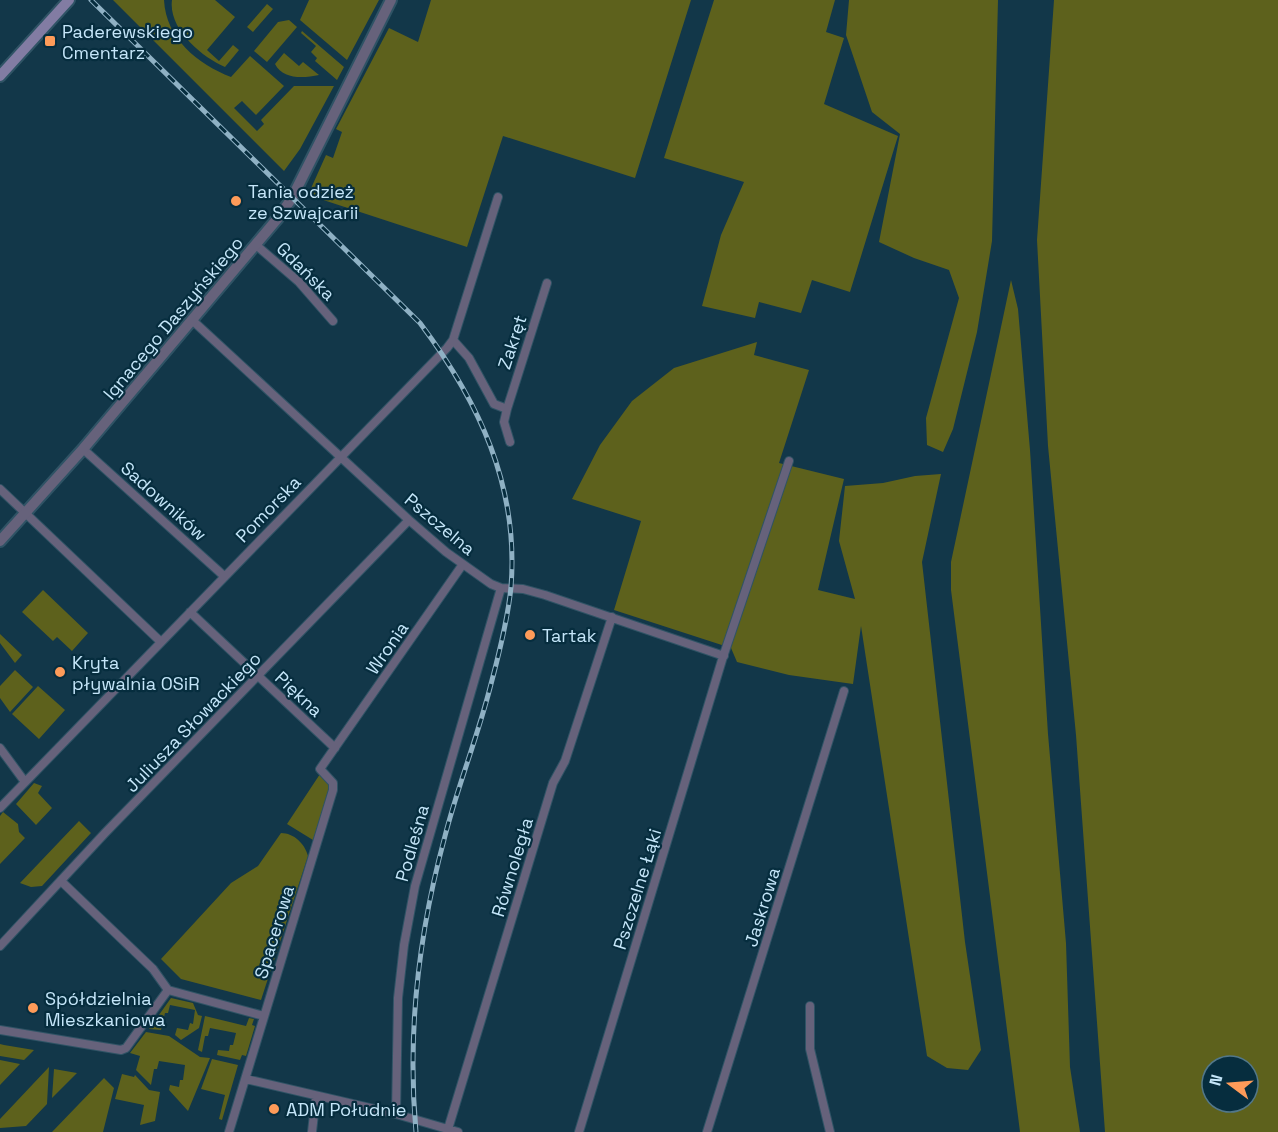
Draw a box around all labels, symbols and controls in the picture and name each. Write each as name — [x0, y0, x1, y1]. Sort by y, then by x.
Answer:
place label: Paderewskiego Cmentarz — [62, 20, 193, 64]
marker: Paderewskiego Cmentarz — [43, 34, 57, 48]
place label: Tania odzież ze Szwajcarii — [248, 180, 359, 224]
marker: Tania odzież ze Szwajcarii — [229, 194, 243, 208]
street label: Ignacego Daszyńskiego — [98, 232, 248, 404]
street label: Gdańska — [272, 237, 340, 305]
street label: Zakręt — [492, 312, 532, 372]
street label: Sadowników — [116, 456, 212, 546]
street label: Pomorska — [230, 471, 306, 547]
street label: Pszczelna — [400, 488, 480, 560]
street label: Wronia — [361, 617, 413, 679]
place label: Tartak — [542, 624, 597, 647]
marker: Tartak — [523, 628, 537, 642]
street label: Juliusza Słowackiego — [120, 647, 266, 797]
place label: Kryta pływalnia OSiR — [72, 651, 200, 695]
marker: Kryta pływalnia OSiR — [53, 665, 67, 679]
street label: Piękna — [270, 666, 328, 722]
street label: Podleśna — [390, 802, 434, 884]
street label: Równoległa — [486, 815, 538, 919]
street label: Pszczelne Łąki — [608, 826, 666, 952]
street label: Jaskrowa — [739, 865, 785, 949]
street label: Spacerowa — [249, 883, 299, 981]
place label: Spółdzielnia Mieszkaniowa — [45, 987, 165, 1031]
marker: Spółdzielnia Mieszkaniowa — [26, 1001, 40, 1015]
north arrow — [1200, 1054, 1260, 1114]
text: N — [1204, 1072, 1228, 1088]
place label: ADM Południe — [286, 1098, 406, 1121]
marker: ADM Południe — [267, 1102, 281, 1116]

